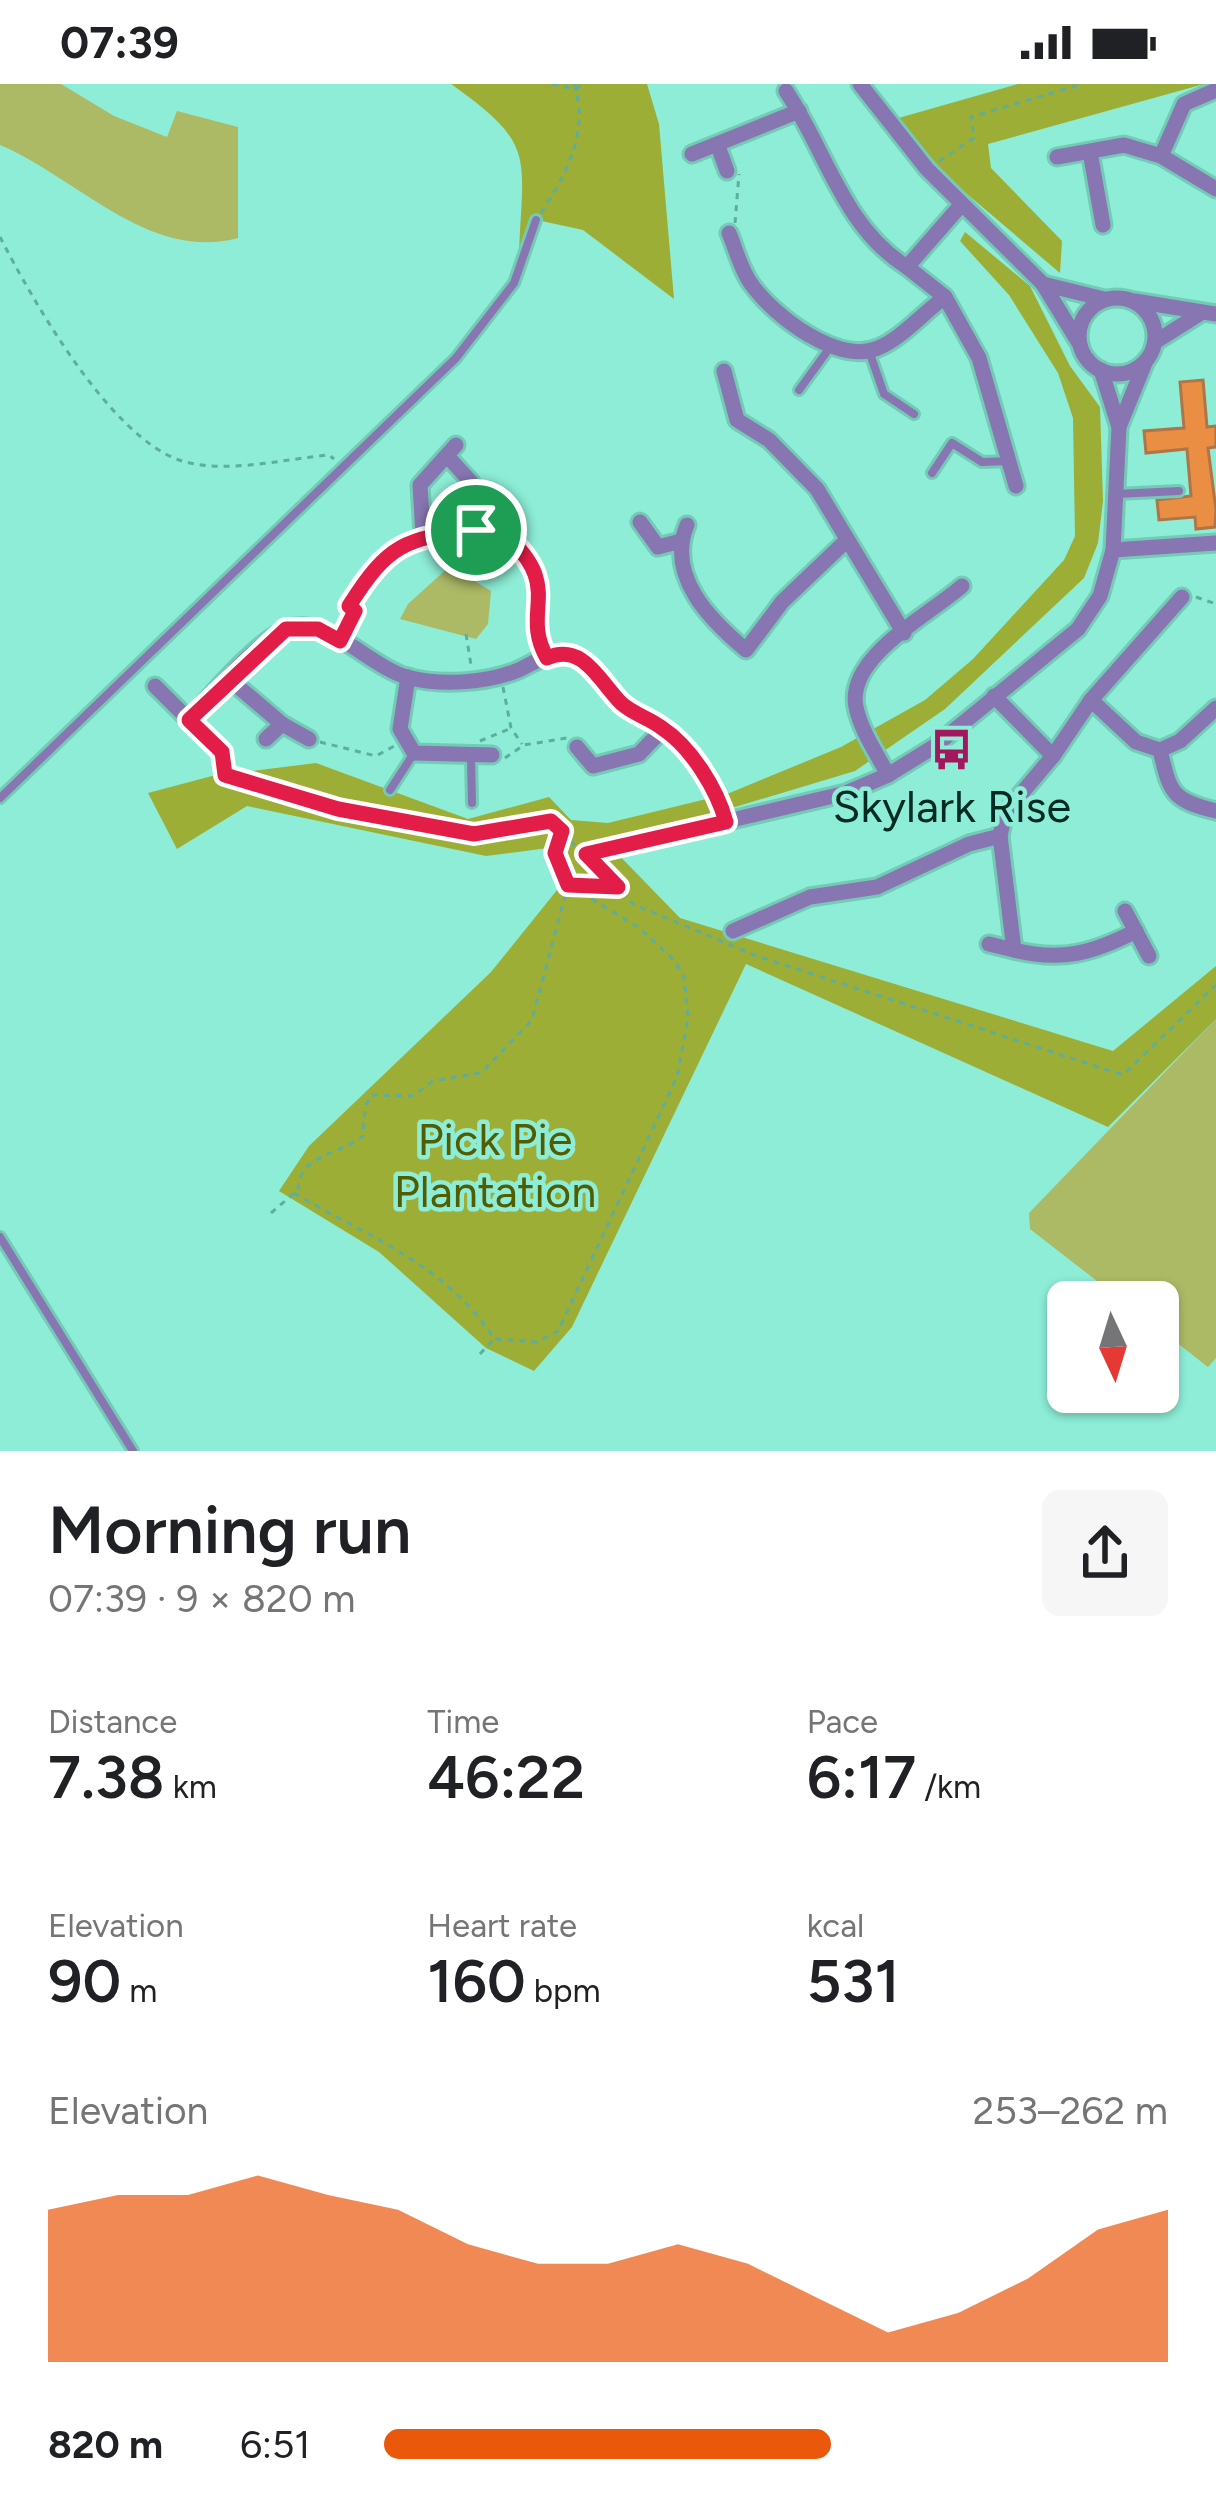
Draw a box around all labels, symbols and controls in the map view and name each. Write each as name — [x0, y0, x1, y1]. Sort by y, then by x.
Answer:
text: 07:39 — [60, 15, 179, 69]
pin — [425, 479, 527, 581]
icon: arrive — [443, 497, 509, 563]
bus stop icon: Skylark Rise — [929, 727, 975, 773]
place label: Skylark Rise — [833, 779, 1071, 833]
park label: Pick Pie Plantation — [394, 1112, 596, 1218]
north arrow — [1047, 1281, 1179, 1413]
map controls — [1047, 1281, 1179, 1413]
text: Morning run — [48, 1490, 411, 1570]
button: share — [1042, 1490, 1168, 1616]
text: 07:39 · 9 × 820 m — [48, 1575, 355, 1622]
text: Distance — [48, 1702, 177, 1741]
text: Time — [427, 1702, 499, 1741]
text: Pace — [807, 1702, 878, 1741]
text: 7.38 — [48, 1741, 165, 1813]
text: 46:22 — [427, 1741, 585, 1813]
text: 6:17 — [807, 1741, 916, 1813]
text: km — [165, 1767, 217, 1806]
text: /km — [916, 1767, 981, 1806]
text: Elevation — [48, 1906, 184, 1945]
text: Heart rate — [427, 1906, 577, 1945]
text: kcal — [807, 1906, 864, 1945]
text: 90 — [48, 1945, 121, 2017]
text: 160 — [427, 1945, 526, 2017]
text: 531 — [807, 1945, 900, 2017]
text: m — [121, 1971, 157, 2010]
text: bpm — [526, 1971, 601, 2010]
text: Elevation — [48, 2087, 208, 2134]
text: 253–262 m — [973, 2087, 1168, 2134]
text: 820 m — [48, 2421, 163, 2468]
text: 6:51 — [240, 2421, 310, 2468]

